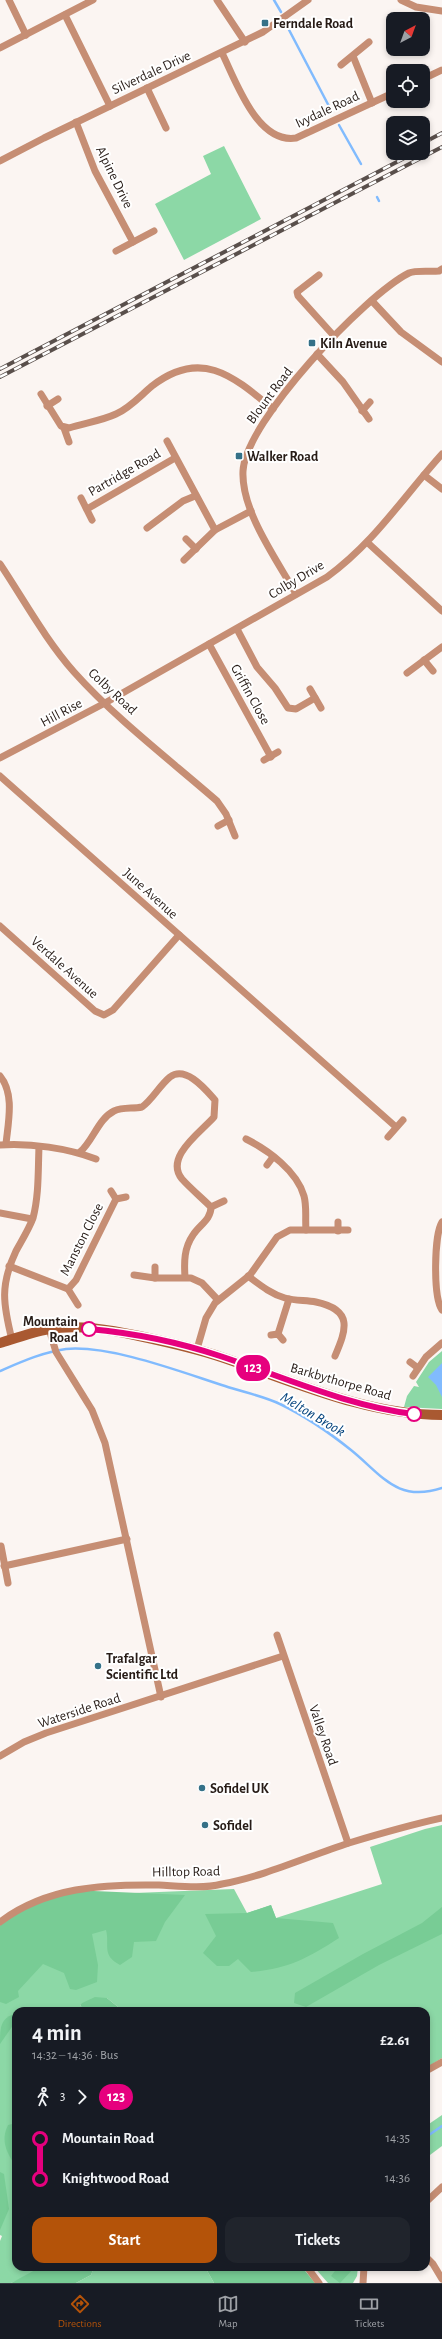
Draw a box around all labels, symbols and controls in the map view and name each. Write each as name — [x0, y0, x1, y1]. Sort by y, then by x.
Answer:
north arrow — [386, 12, 430, 56]
map controls — [386, 12, 430, 160]
place label: Ferndale Road — [273, 17, 354, 31]
marker: Ferndale Road — [260, 18, 270, 28]
street label: Silverdale Drive — [110, 49, 193, 97]
button: locate — [386, 64, 430, 108]
street label: Ivydale Road — [293, 89, 362, 131]
button: layers — [386, 116, 430, 160]
street label: Alpine Drive — [93, 144, 135, 211]
place label: Kiln Avenue — [320, 337, 387, 351]
marker: Kiln Avenue — [307, 338, 317, 348]
street label: Blount Road — [244, 365, 295, 426]
street label: Partridge Road — [86, 447, 163, 499]
place label: Walker Road — [247, 450, 319, 464]
marker: Walker Road — [234, 451, 244, 461]
street label: Colby Drive — [266, 558, 327, 602]
street label: Griffin Close — [228, 662, 272, 727]
street label: Colby Road — [85, 666, 139, 717]
street label: Hill Rise — [38, 696, 85, 730]
street label: June Avenue — [120, 866, 180, 922]
street label: Verdale Avenue — [28, 934, 101, 1001]
street label: Manston Close — [58, 1201, 106, 1278]
place label: Mountain Road — [23, 1315, 79, 1345]
marker: Mountain Road — [81, 1321, 97, 1337]
line badge: 123 — [230, 1355, 276, 1381]
text: 123 — [244, 1361, 262, 1375]
street label: Barkbythorpe Road — [289, 1361, 393, 1403]
water label: Melton Brook — [278, 1389, 348, 1439]
unlabelled marker — [406, 1406, 422, 1422]
place label: Trafalgar Scientific Ltd — [106, 1652, 179, 1682]
marker: Trafalgar Scientific Ltd — [93, 1661, 103, 1671]
street label: Waterside Road — [36, 1691, 122, 1731]
street label: Valley Road — [306, 1703, 340, 1767]
place label: Sofidel UK — [210, 1782, 269, 1796]
marker: Sofidel UK — [197, 1783, 207, 1793]
place label: Sofidel — [213, 1819, 252, 1833]
marker: Sofidel — [200, 1820, 210, 1830]
street label: Hilltop Road — [152, 1864, 220, 1880]
text: 4 min — [32, 2022, 82, 2044]
text: £2.61 — [380, 2033, 410, 2048]
text: 14:32 – 14:36 · Bus — [32, 2049, 118, 2062]
icon: walk — [32, 2086, 54, 2108]
icon: forward — [71, 2086, 93, 2108]
text: 3 — [60, 2090, 65, 2103]
text: 123 — [107, 2090, 125, 2104]
text: Mountain Road — [62, 2131, 154, 2146]
text: 14:35 — [386, 2132, 410, 2145]
text: Knightwood Road — [62, 2171, 169, 2186]
text: 14:36 — [385, 2172, 410, 2185]
button: Start — [32, 2217, 217, 2263]
button: Tickets — [225, 2217, 410, 2263]
tab: Directions — [58, 2293, 102, 2330]
tab: Map — [217, 2293, 239, 2330]
tab: Tickets — [354, 2293, 384, 2330]

